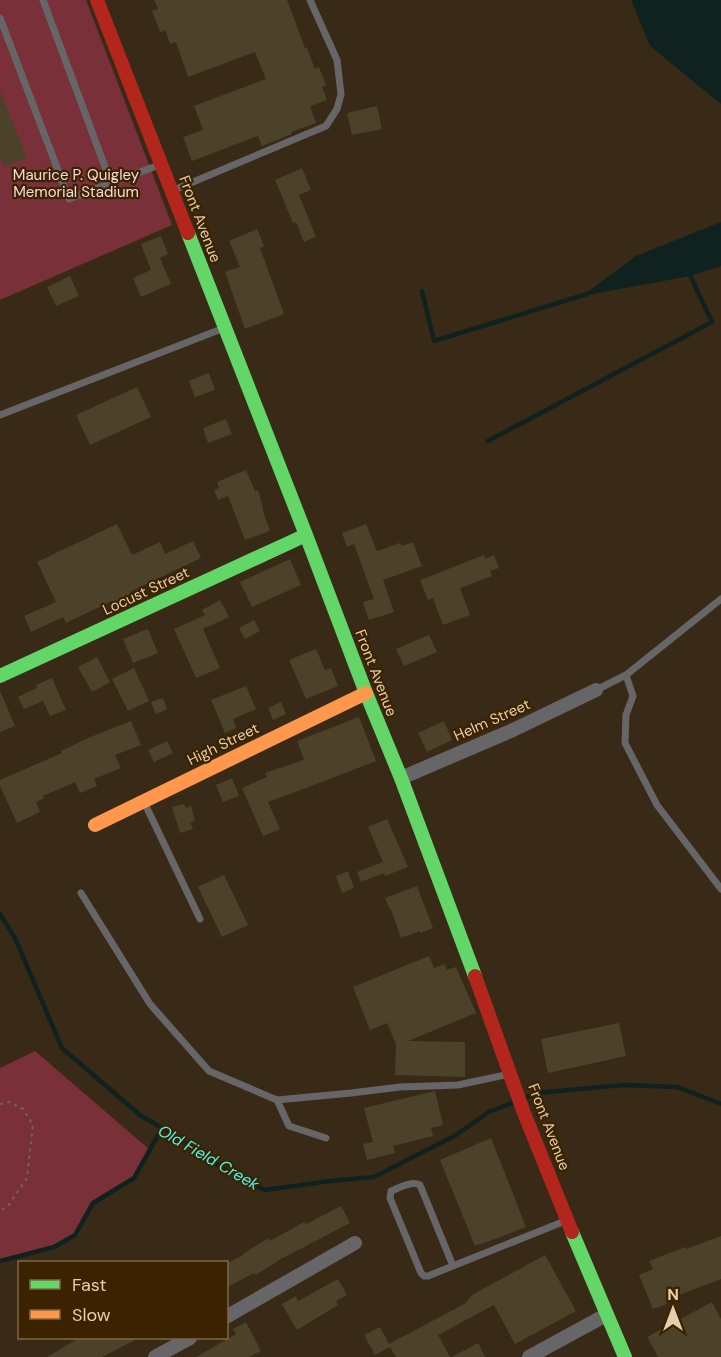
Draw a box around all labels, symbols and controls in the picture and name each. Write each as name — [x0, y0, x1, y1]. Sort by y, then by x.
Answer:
park label: Maurice P. Quigley Memorial Stadium — [13, 165, 140, 202]
street label: Front Avenue — [174, 173, 226, 265]
street label: Locust Street — [100, 562, 193, 620]
street label: Front Avenue — [350, 627, 402, 719]
street label: Helm Street — [450, 694, 534, 746]
street label: High Street — [184, 718, 262, 770]
street label: Front Avenue — [523, 1081, 575, 1173]
water label: Old Field Creek — [154, 1120, 264, 1195]
legend — [18, 1261, 228, 1339]
text: Fast — [72, 1273, 107, 1297]
north arrow — [643, 1279, 703, 1339]
text: N — [667, 1284, 679, 1305]
text: Slow — [72, 1303, 111, 1327]

